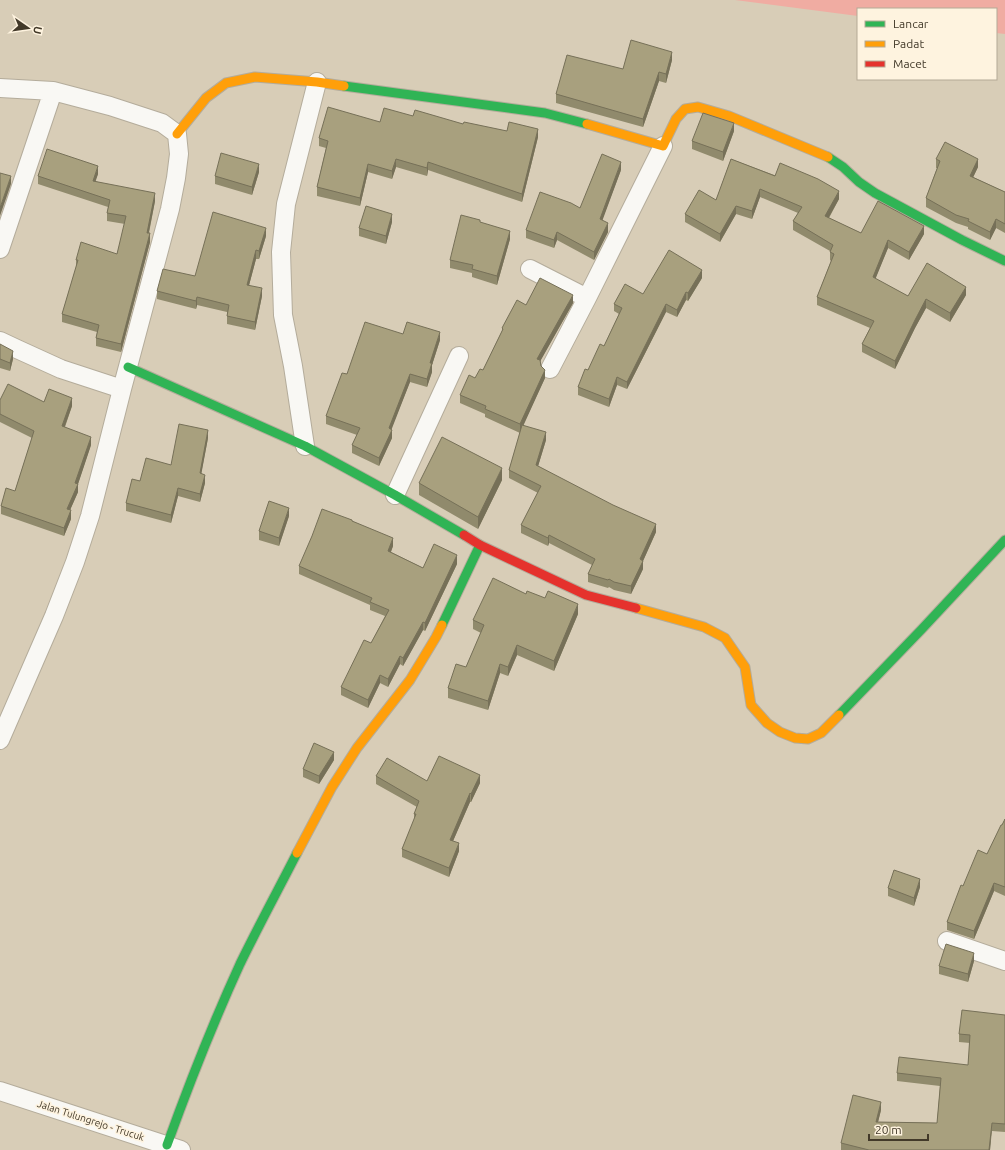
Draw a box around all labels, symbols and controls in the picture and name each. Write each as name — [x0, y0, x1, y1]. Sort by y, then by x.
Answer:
north arrow — [8, 8, 48, 48]
legend — [857, 8, 997, 80]
text: Lancar — [893, 17, 929, 30]
text: U — [31, 25, 44, 35]
text: Padat — [893, 37, 924, 50]
text: Macet — [893, 57, 927, 70]
street label: Jalan Tulungrejo - Trucuk — [36, 1098, 146, 1143]
scale bar — [869, 1116, 928, 1142]
text: 20 m — [875, 1123, 902, 1136]

